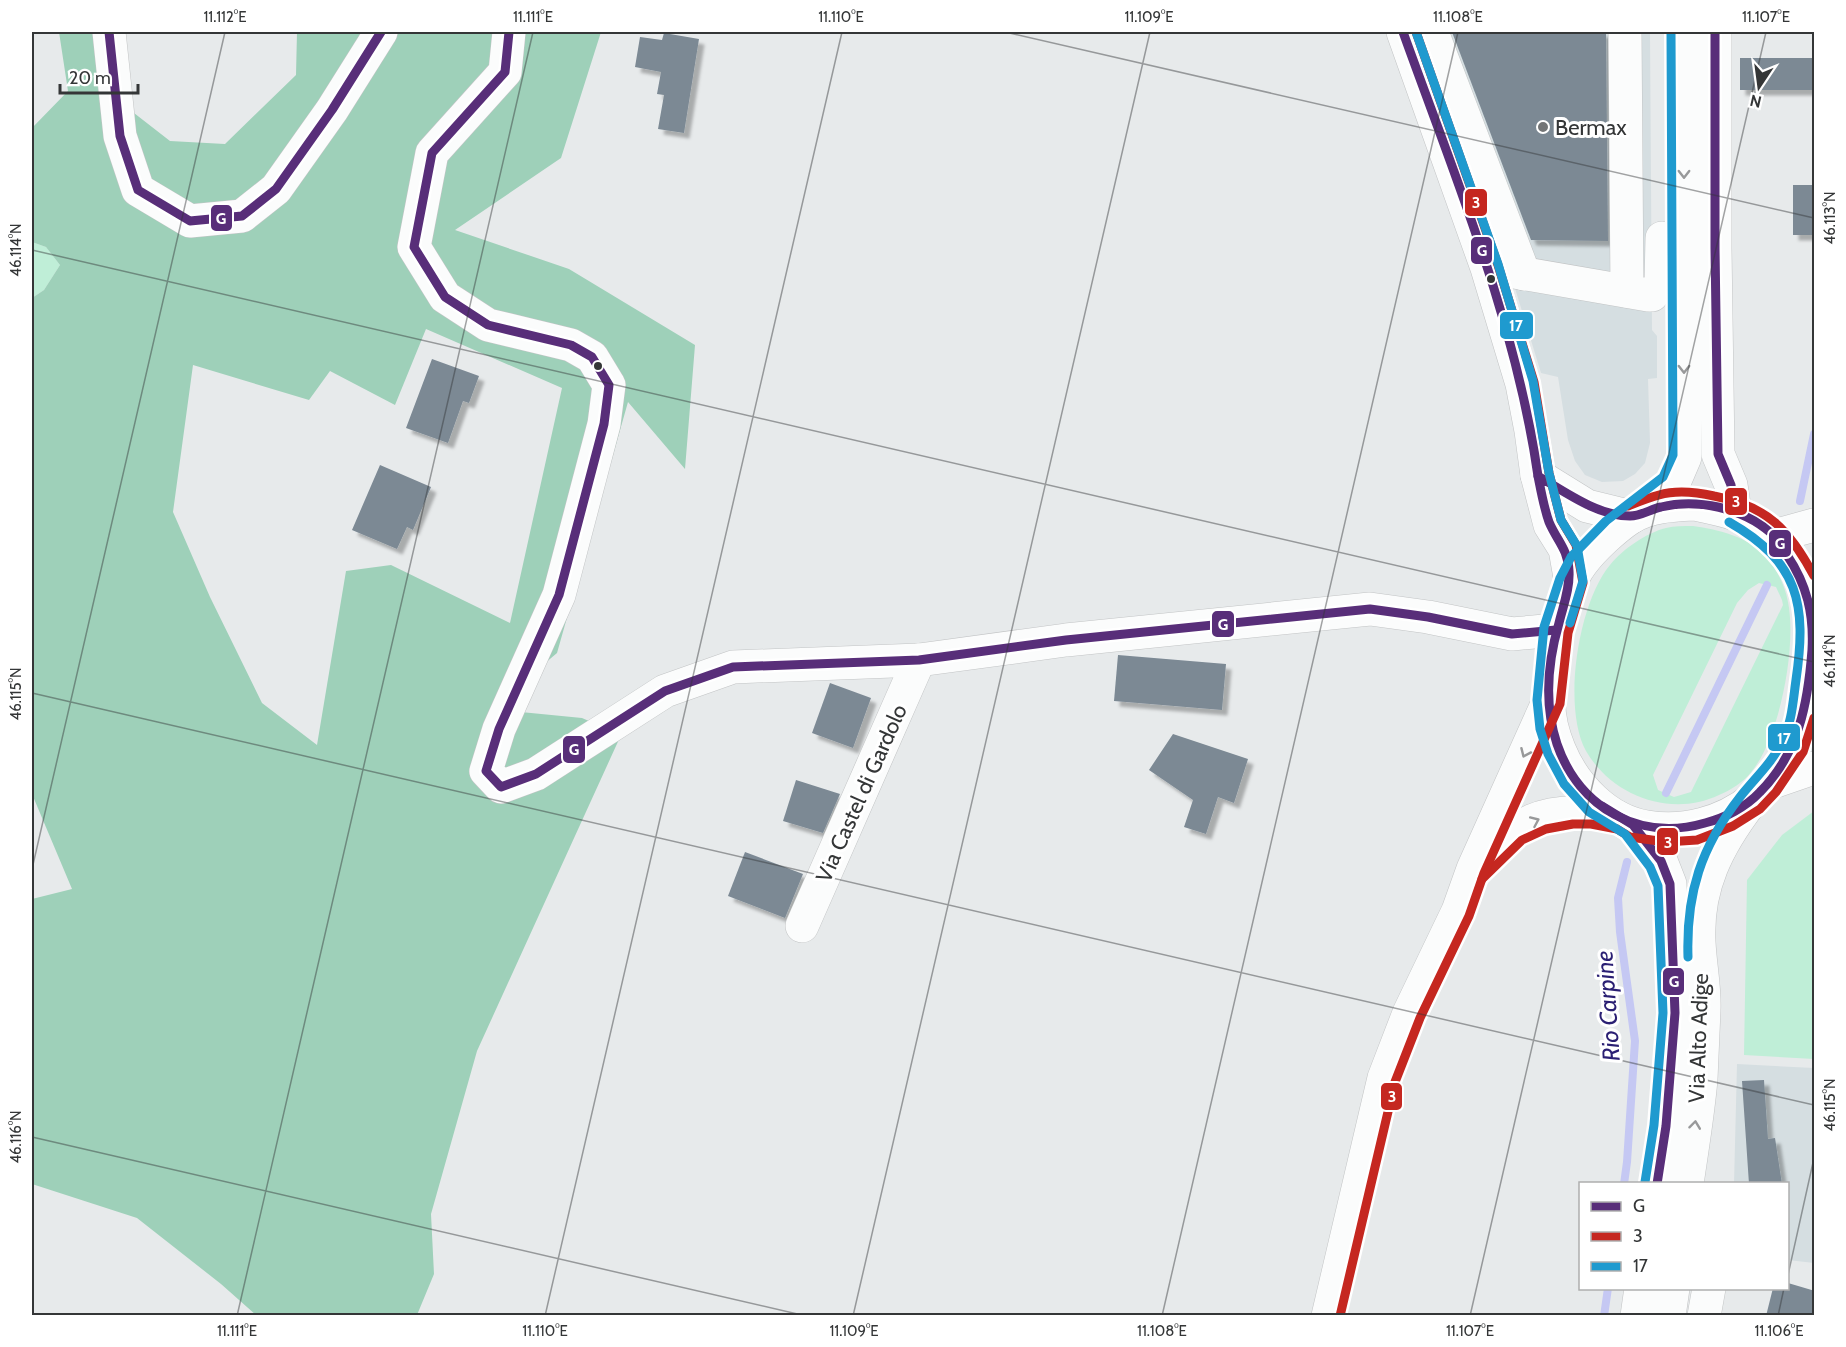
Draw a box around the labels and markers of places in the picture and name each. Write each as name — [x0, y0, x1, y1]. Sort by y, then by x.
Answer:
place label: Bermax — [1555, 114, 1627, 141]
marker: Bermax — [1536, 120, 1550, 134]
unlabelled marker — [1485, 273, 1497, 285]
unlabelled marker — [592, 360, 604, 372]

